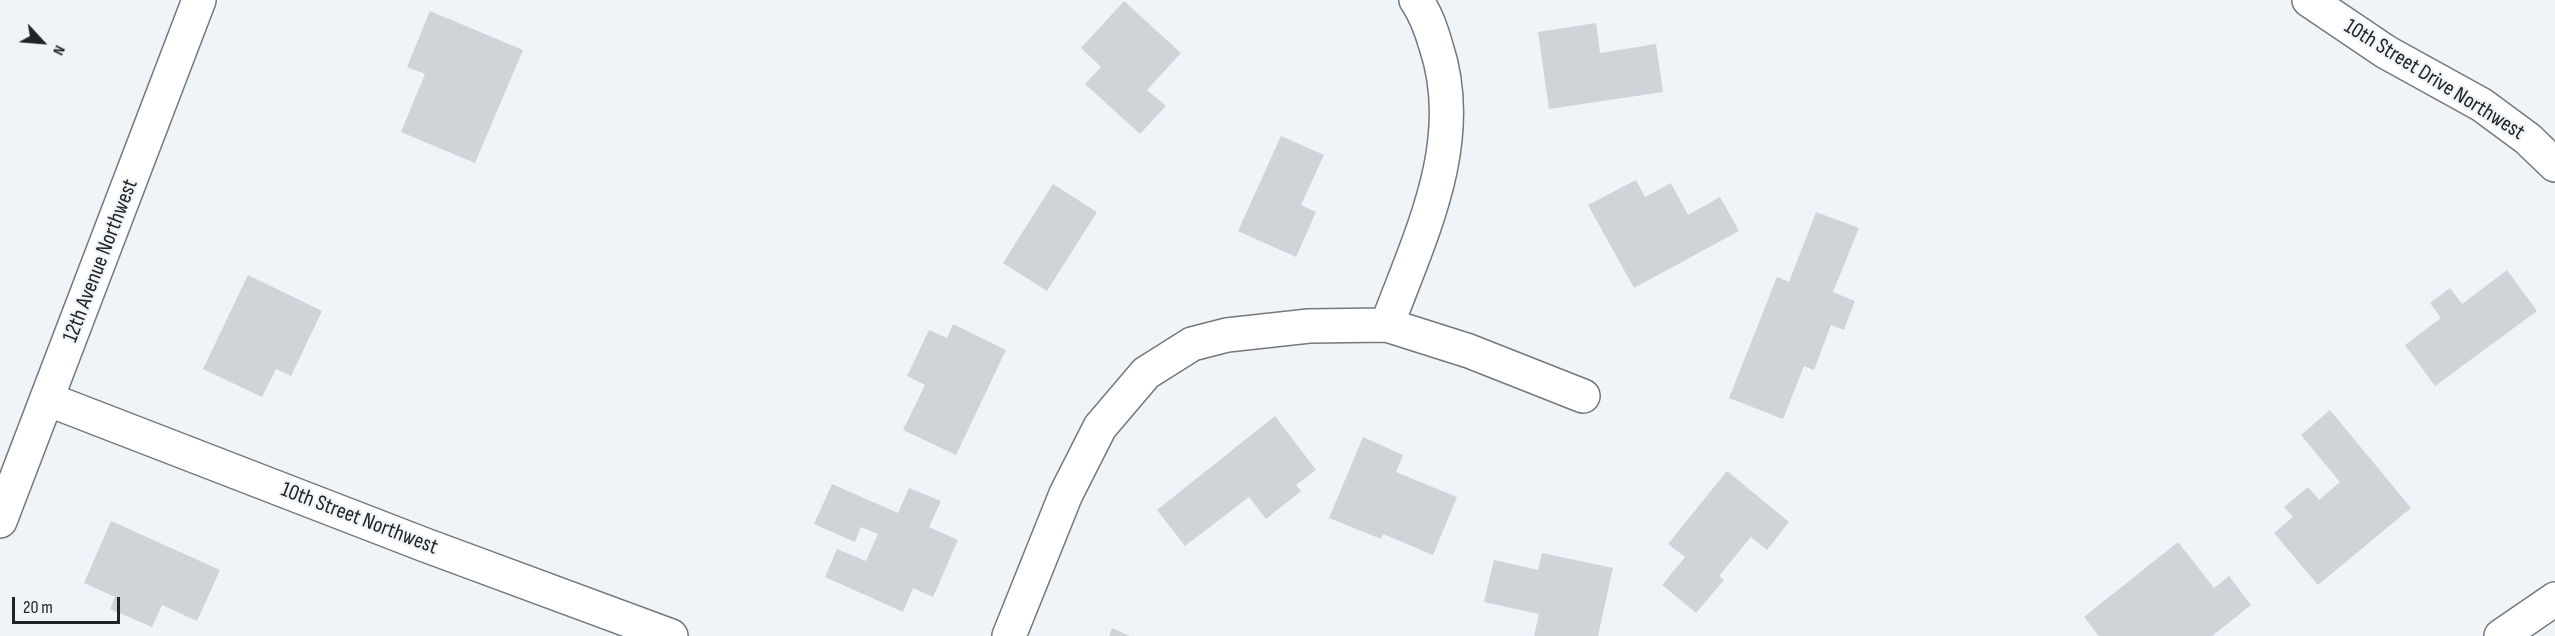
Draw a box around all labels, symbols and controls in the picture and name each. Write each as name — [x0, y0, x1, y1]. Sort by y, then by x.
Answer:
north arrow — [12, 12, 72, 72]
street label: 10th Street Drive Northwest — [2339, 14, 2529, 146]
text: N — [48, 42, 69, 58]
street label: 12th Avenue Northwest — [58, 176, 144, 346]
street label: 10th Street Northwest — [277, 477, 441, 561]
scale bar — [15, 585, 123, 623]
text: 20 m — [23, 597, 53, 618]

